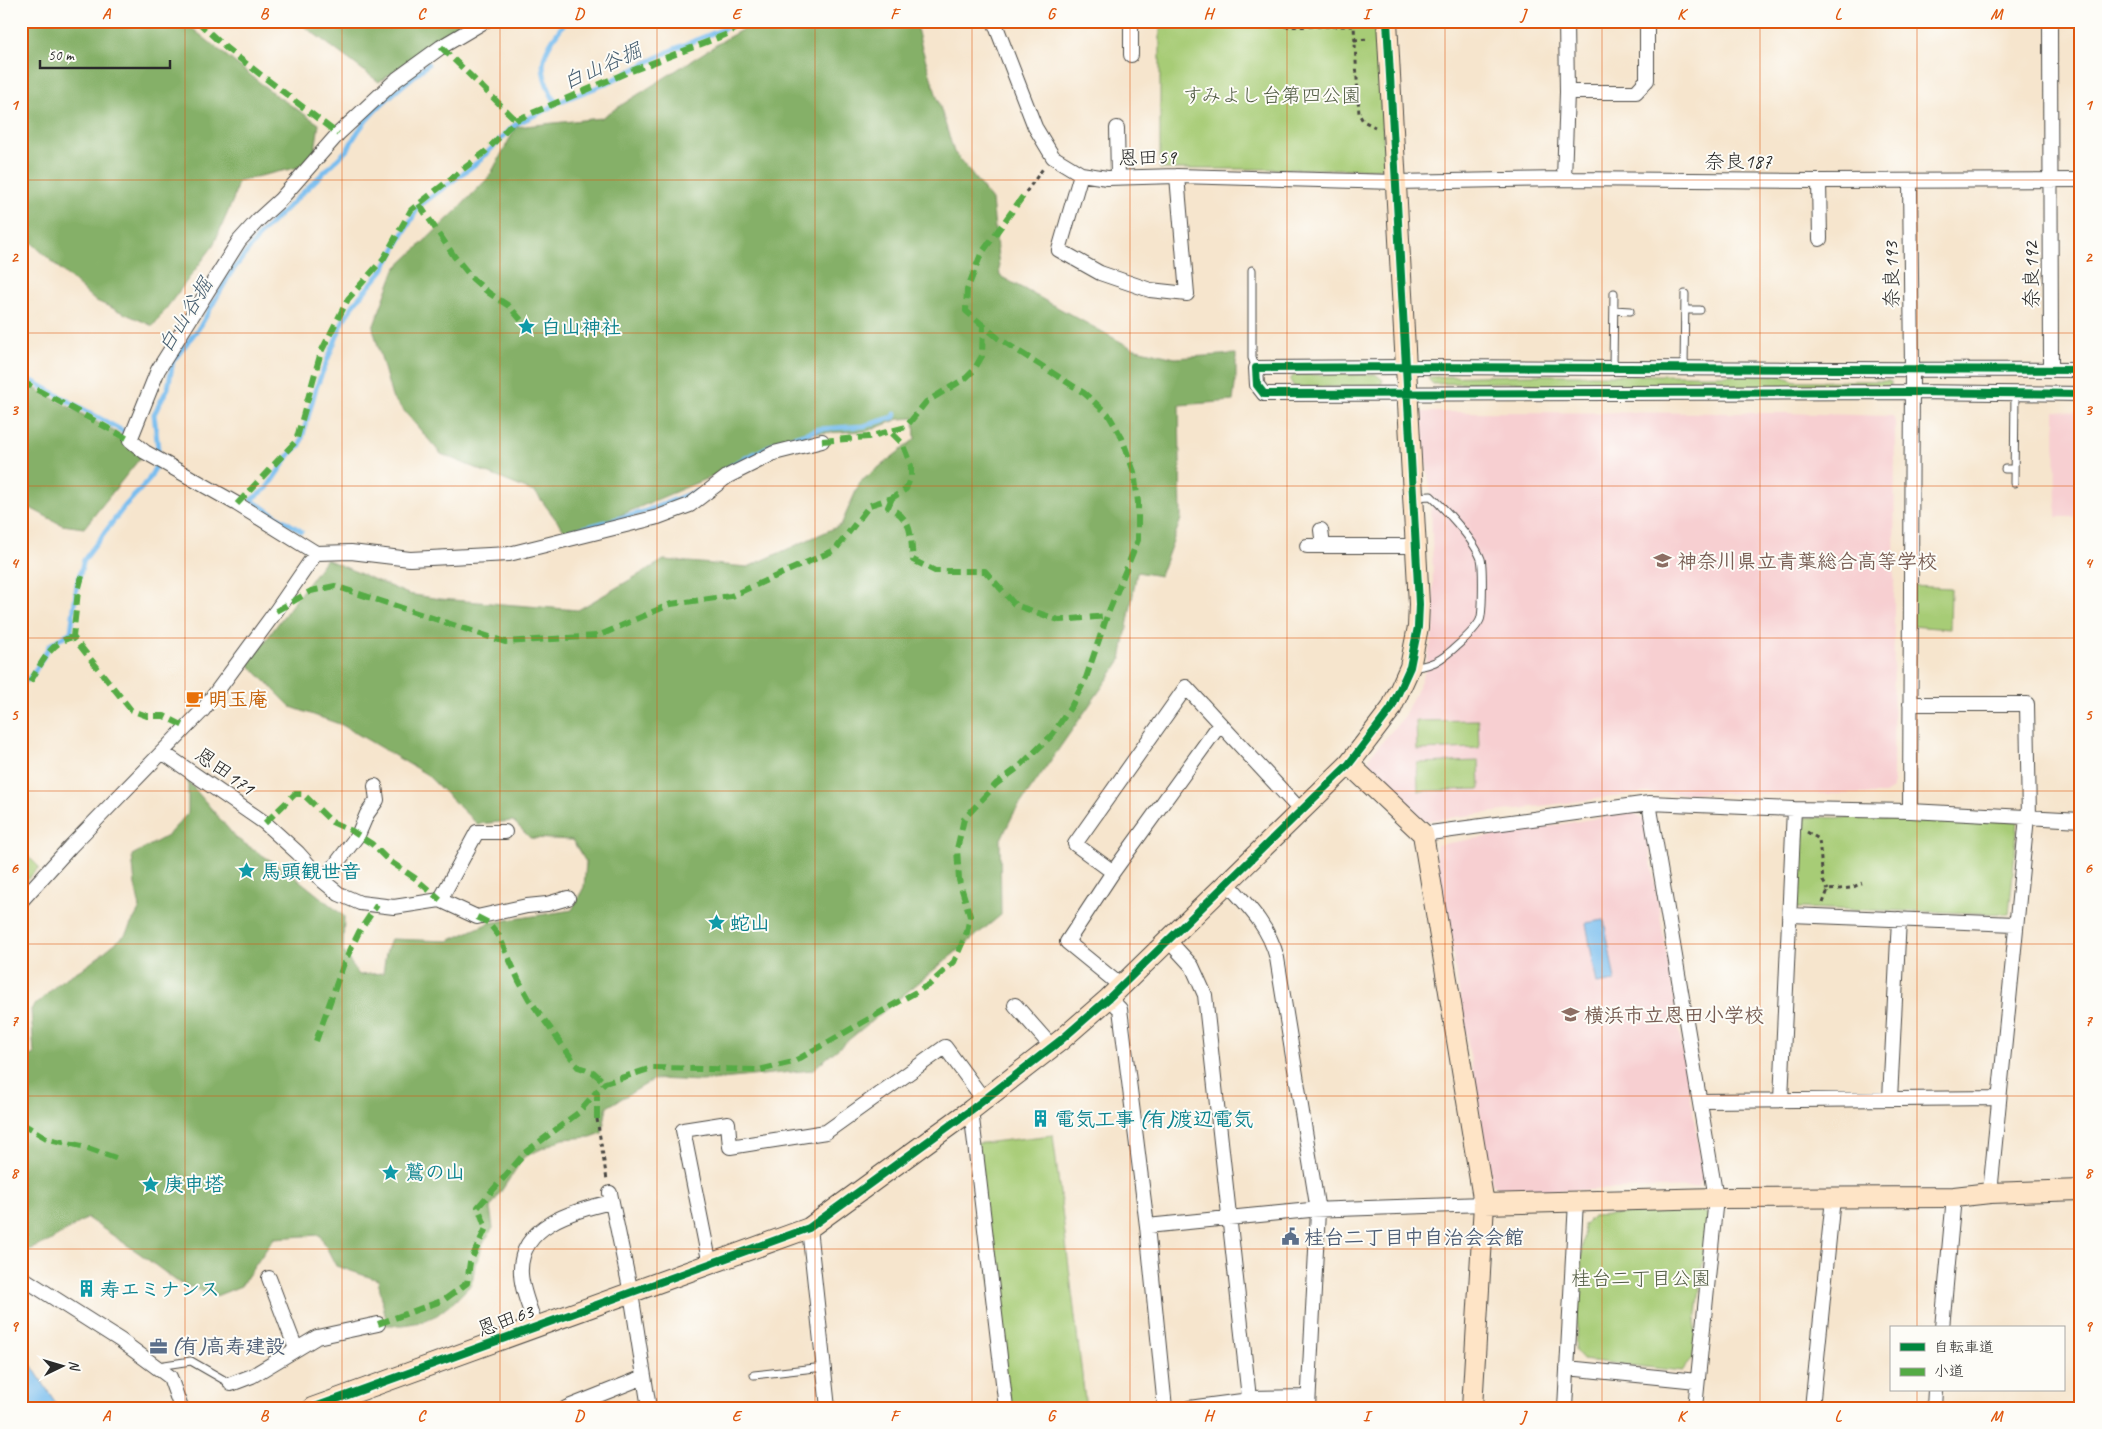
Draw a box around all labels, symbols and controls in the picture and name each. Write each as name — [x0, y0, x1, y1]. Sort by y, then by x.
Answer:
text: A — [102, 4, 112, 24]
text: B — [260, 4, 270, 24]
text: C — [417, 4, 427, 24]
text: D — [574, 4, 585, 24]
text: E — [732, 4, 743, 24]
text: F — [890, 4, 901, 24]
text: G — [1047, 4, 1057, 24]
text: H — [1203, 4, 1215, 24]
text: I — [1363, 4, 1373, 24]
text: J — [1519, 4, 1528, 24]
text: K — [1677, 4, 1689, 24]
text: L — [1835, 4, 1843, 24]
text: M — [1990, 4, 2004, 24]
water label: 白山谷掘 — [558, 36, 647, 95]
scale bar — [40, 38, 170, 70]
text: 50 m — [48, 46, 75, 65]
park label: すみよし台第四公園 — [1183, 83, 1361, 108]
text: 1 — [10, 95, 19, 115]
text: 1 — [2084, 95, 2093, 115]
street label: 恩田59 — [1118, 144, 1178, 171]
street label: 奈良187 — [1705, 149, 1773, 174]
street label: 奈良193 — [1878, 239, 1905, 309]
street label: 奈良192 — [2019, 240, 2044, 309]
text: 2 — [10, 247, 19, 267]
text: 2 — [2084, 247, 2093, 267]
water label: 白山谷掘 — [152, 271, 219, 358]
place label: 白山神社 — [541, 315, 621, 340]
place icon: 白山神社 — [517, 317, 537, 337]
text: 3 — [10, 400, 19, 420]
text: 3 — [2084, 400, 2093, 420]
place label: 神奈川県立青葉総合高等学校 — [1677, 549, 1937, 574]
school or university icon: 神奈川県立青葉総合高等学校 — [1653, 551, 1673, 571]
text: 4 — [10, 553, 19, 573]
text: 4 — [2084, 553, 2093, 573]
place label: 明玉庵 — [208, 687, 268, 712]
cafe icon: 明玉庵 — [184, 689, 204, 709]
text: 5 — [11, 705, 20, 725]
text: 5 — [2085, 705, 2094, 725]
street label: 恩田171 — [190, 742, 260, 801]
text: 6 — [10, 858, 19, 878]
text: 6 — [2084, 858, 2093, 878]
place label: 馬頭観世音 — [261, 859, 361, 884]
place icon: 馬頭観世音 — [237, 861, 257, 881]
place label: 蛇山 — [730, 911, 770, 936]
place icon: 蛇山 — [706, 913, 726, 933]
place label: 横浜市立恩田小学校 — [1584, 1003, 1764, 1028]
school or university icon: 横浜市立恩田小学校 — [1560, 1005, 1580, 1025]
text: 7 — [10, 1011, 19, 1031]
text: 7 — [2084, 1011, 2093, 1031]
place label: 電気工事 (有)渡辺電気 — [1055, 1107, 1253, 1132]
building icon: 電気工事 (有)渡辺電気 — [1031, 1109, 1051, 1129]
place label: 鷲の山 — [405, 1160, 465, 1185]
place icon: 鷲の山 — [381, 1162, 401, 1182]
text: 8 — [10, 1163, 19, 1183]
text: 8 — [2084, 1163, 2093, 1183]
place label: 庚申塔 — [164, 1172, 224, 1197]
place icon: 庚申塔 — [140, 1174, 160, 1194]
place label: 桂台二丁目中自治会会館 — [1304, 1225, 1524, 1250]
public building icon: 桂台二丁目中自治会会館 — [1280, 1227, 1300, 1247]
park label: 桂台二丁目公園 — [1571, 1266, 1711, 1291]
place label: 寿エミナンス — [100, 1277, 220, 1302]
building icon: 寿エミナンス — [76, 1279, 96, 1299]
street label: 恩田63 — [474, 1298, 539, 1342]
text: 9 — [10, 1316, 19, 1336]
text: 9 — [2084, 1316, 2093, 1336]
legend — [1890, 1326, 2064, 1392]
place label: (有)高寿建設 — [172, 1334, 285, 1359]
office icon: (有)高寿建設 — [148, 1336, 168, 1356]
text: 自転車道 — [1934, 1338, 1994, 1357]
north arrow — [38, 1342, 88, 1392]
text: N — [66, 1360, 84, 1372]
text: 小道 — [1934, 1362, 1964, 1381]
text: A — [102, 1406, 112, 1426]
text: B — [260, 1406, 270, 1426]
text: C — [417, 1406, 427, 1426]
text: D — [574, 1406, 585, 1426]
text: E — [732, 1406, 743, 1426]
text: F — [890, 1406, 901, 1426]
text: G — [1047, 1406, 1057, 1426]
text: H — [1203, 1406, 1215, 1426]
text: I — [1363, 1406, 1373, 1426]
text: J — [1519, 1406, 1528, 1426]
text: K — [1677, 1406, 1689, 1426]
text: L — [1835, 1406, 1843, 1426]
text: M — [1990, 1406, 2004, 1426]

